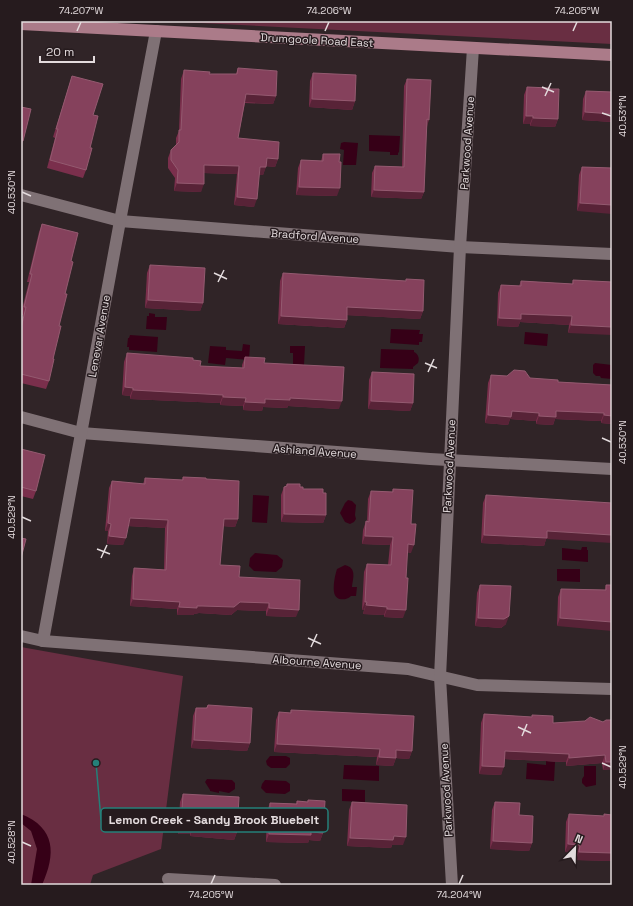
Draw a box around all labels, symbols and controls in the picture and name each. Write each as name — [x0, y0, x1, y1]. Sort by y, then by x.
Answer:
text: 74.207°W — [59, 4, 103, 17]
text: 74.206°W — [307, 4, 352, 17]
text: 74.205°W — [555, 4, 600, 17]
street label: Drumgoole Road East — [260, 30, 374, 50]
scale bar — [40, 38, 94, 64]
text: 20 m — [46, 44, 74, 60]
text: 40.531°N — [616, 95, 629, 137]
street label: Parkwood Avenue — [457, 96, 477, 190]
text: 40.530°N — [5, 170, 18, 214]
street label: Bradford Avenue — [270, 226, 360, 246]
street label: Lenevar Avenue — [85, 294, 113, 378]
street label: Parkwood Avenue — [440, 419, 458, 513]
text: 40.530°N — [616, 420, 629, 464]
street label: Ashland Avenue — [273, 441, 357, 461]
text: 40.529°N — [5, 495, 18, 539]
street label: Albourne Avenue — [272, 652, 362, 672]
street label: Parkwood Avenue — [437, 743, 455, 837]
text: 40.529°N — [616, 745, 629, 789]
callout: Lemon Creek - Sandy Brook Bluebelt — [101, 808, 328, 832]
text: Lemon Creek - Sandy Brook Bluebelt — [109, 812, 319, 828]
text: 40.528°N — [5, 820, 18, 864]
north arrow — [555, 828, 595, 868]
text: N — [573, 831, 585, 847]
text: 74.205°W — [189, 888, 234, 901]
text: 74.204°W — [436, 888, 482, 901]

